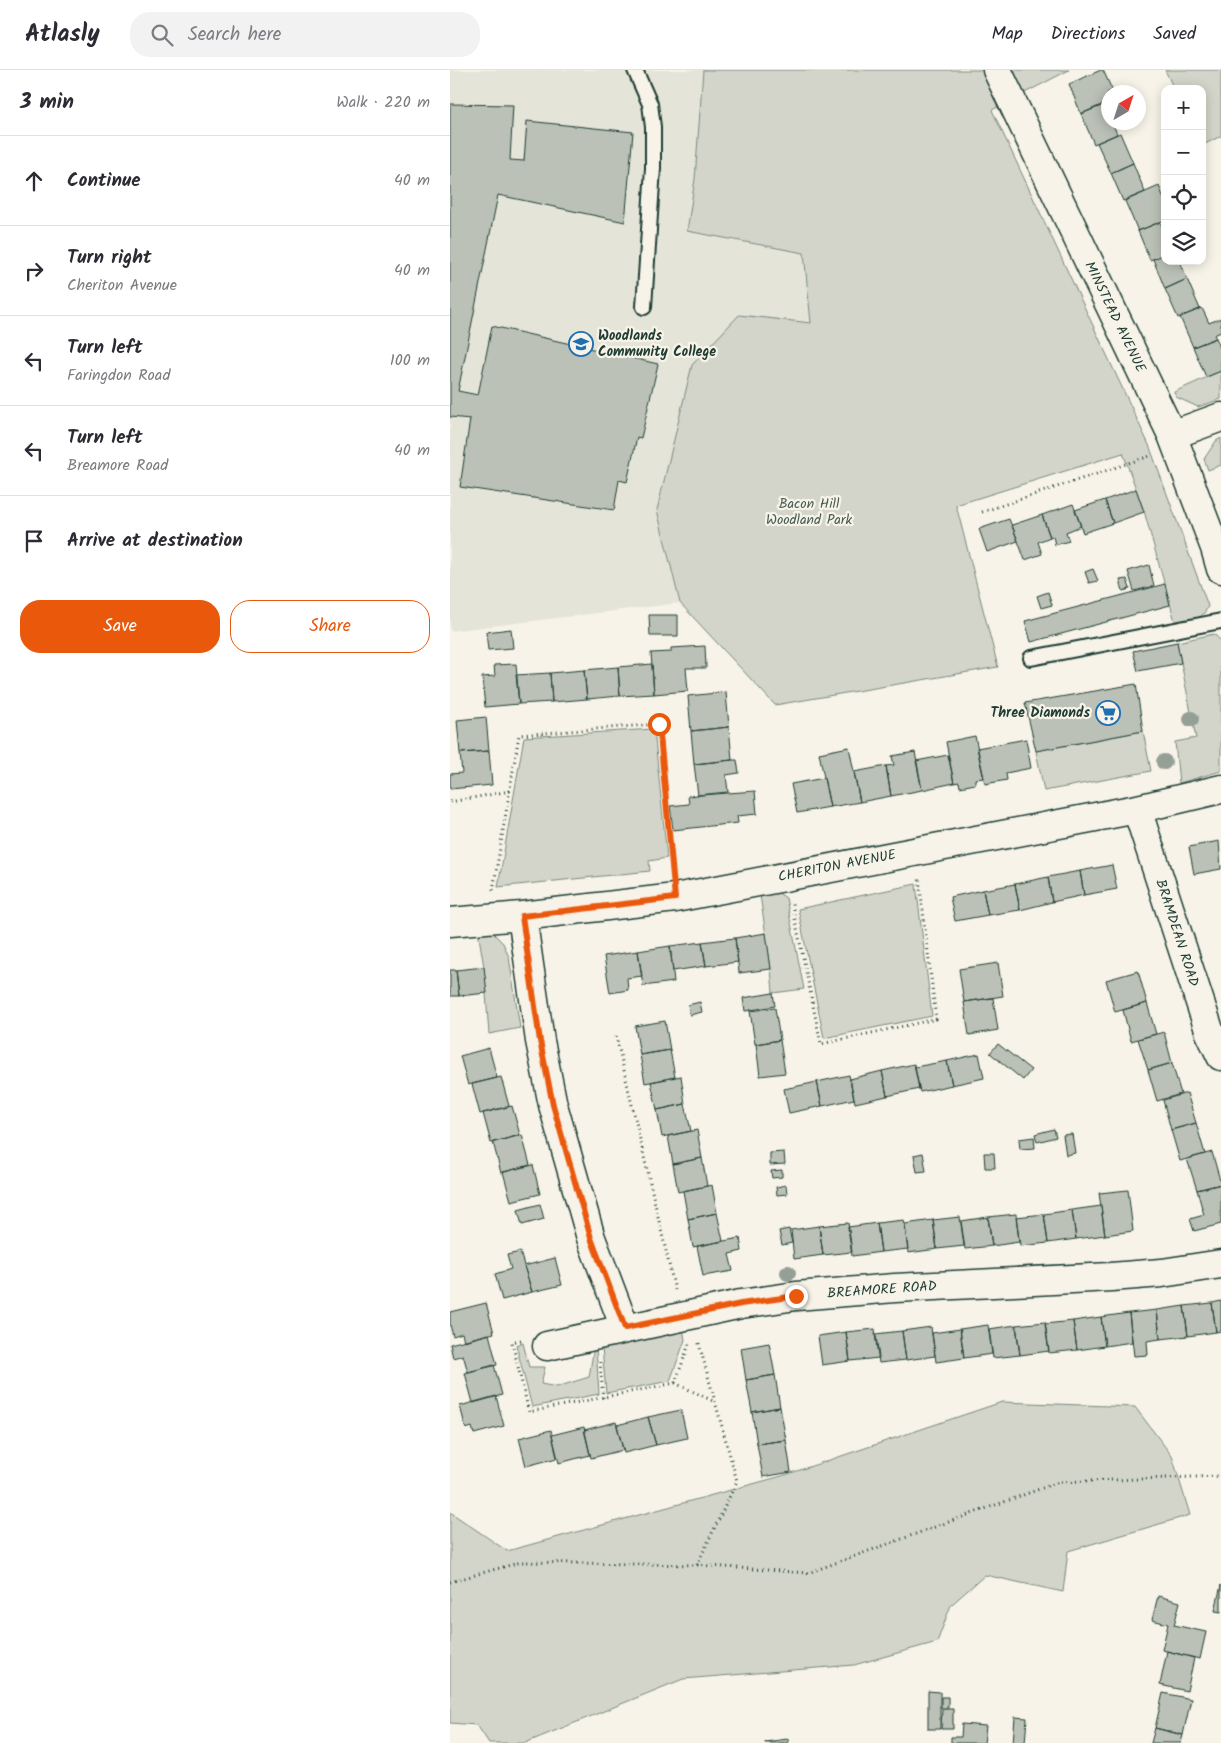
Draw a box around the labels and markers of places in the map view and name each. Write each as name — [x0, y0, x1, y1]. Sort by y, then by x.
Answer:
place label: Woodlands Community College — [598, 325, 716, 363]
school or university icon: Woodlands Community College — [568, 331, 594, 357]
supermarket icon: Three Diamonds — [1095, 700, 1121, 726]
place label: Three Diamonds — [991, 702, 1090, 724]

